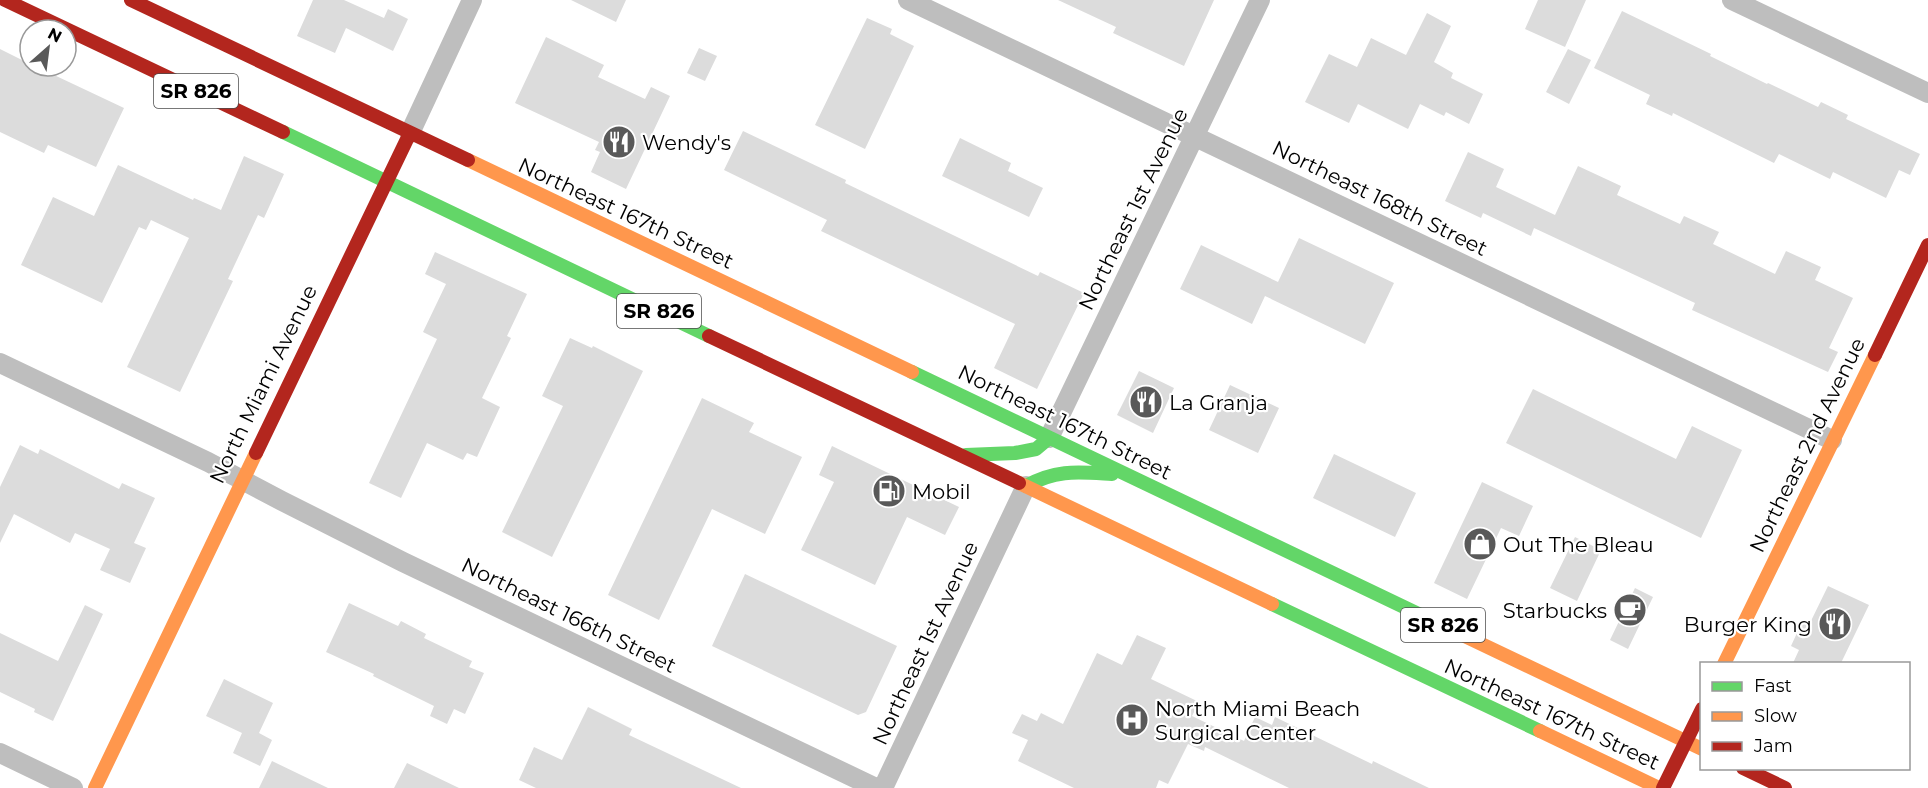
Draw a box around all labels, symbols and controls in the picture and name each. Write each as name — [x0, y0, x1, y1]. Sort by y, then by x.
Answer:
north arrow — [18, 18, 78, 78]
text: N — [45, 24, 65, 47]
road number: SR 826 — [154, 74, 238, 108]
street label: Northeast 1st Avenue — [1073, 104, 1193, 314]
restaurant icon: Wendy's — [601, 124, 637, 160]
place label: Wendy's — [642, 130, 731, 155]
street label: Northeast 168th Street — [1268, 135, 1492, 261]
street label: Northeast 167th Street — [514, 152, 738, 274]
street label: North Miami Avenue — [204, 281, 322, 487]
road number: SR 826 — [617, 294, 701, 328]
street label: Northeast 2nd Avenue — [1744, 334, 1870, 556]
street label: Northeast 167th Street — [954, 359, 1176, 485]
restaurant icon: La Granja — [1128, 384, 1164, 420]
place label: La Granja — [1169, 390, 1268, 415]
fuel station icon: Mobil — [871, 473, 907, 509]
place label: Mobil — [912, 479, 971, 504]
shop icon: Out The Bleau — [1462, 526, 1498, 562]
place label: Out The Bleau — [1503, 532, 1654, 557]
street label: Northeast 1st Avenue — [867, 537, 983, 749]
street label: Northeast 166th Street — [458, 552, 680, 678]
cafe icon: Starbucks — [1612, 592, 1648, 628]
place label: Starbucks — [1503, 598, 1607, 623]
restaurant icon: Burger King — [1817, 606, 1853, 642]
road number: SR 826 — [1401, 608, 1485, 642]
place label: Burger King — [1684, 612, 1812, 637]
street label: Northeast 167th Street — [1440, 653, 1664, 775]
legend — [1700, 662, 1910, 770]
text: Fast — [1754, 675, 1792, 697]
place label: North Miami Beach Surgical Center — [1155, 696, 1360, 745]
hospital icon: North Miami Beach Surgical Center — [1114, 702, 1150, 738]
text: Slow — [1754, 705, 1797, 727]
text: Jam — [1753, 735, 1793, 757]

